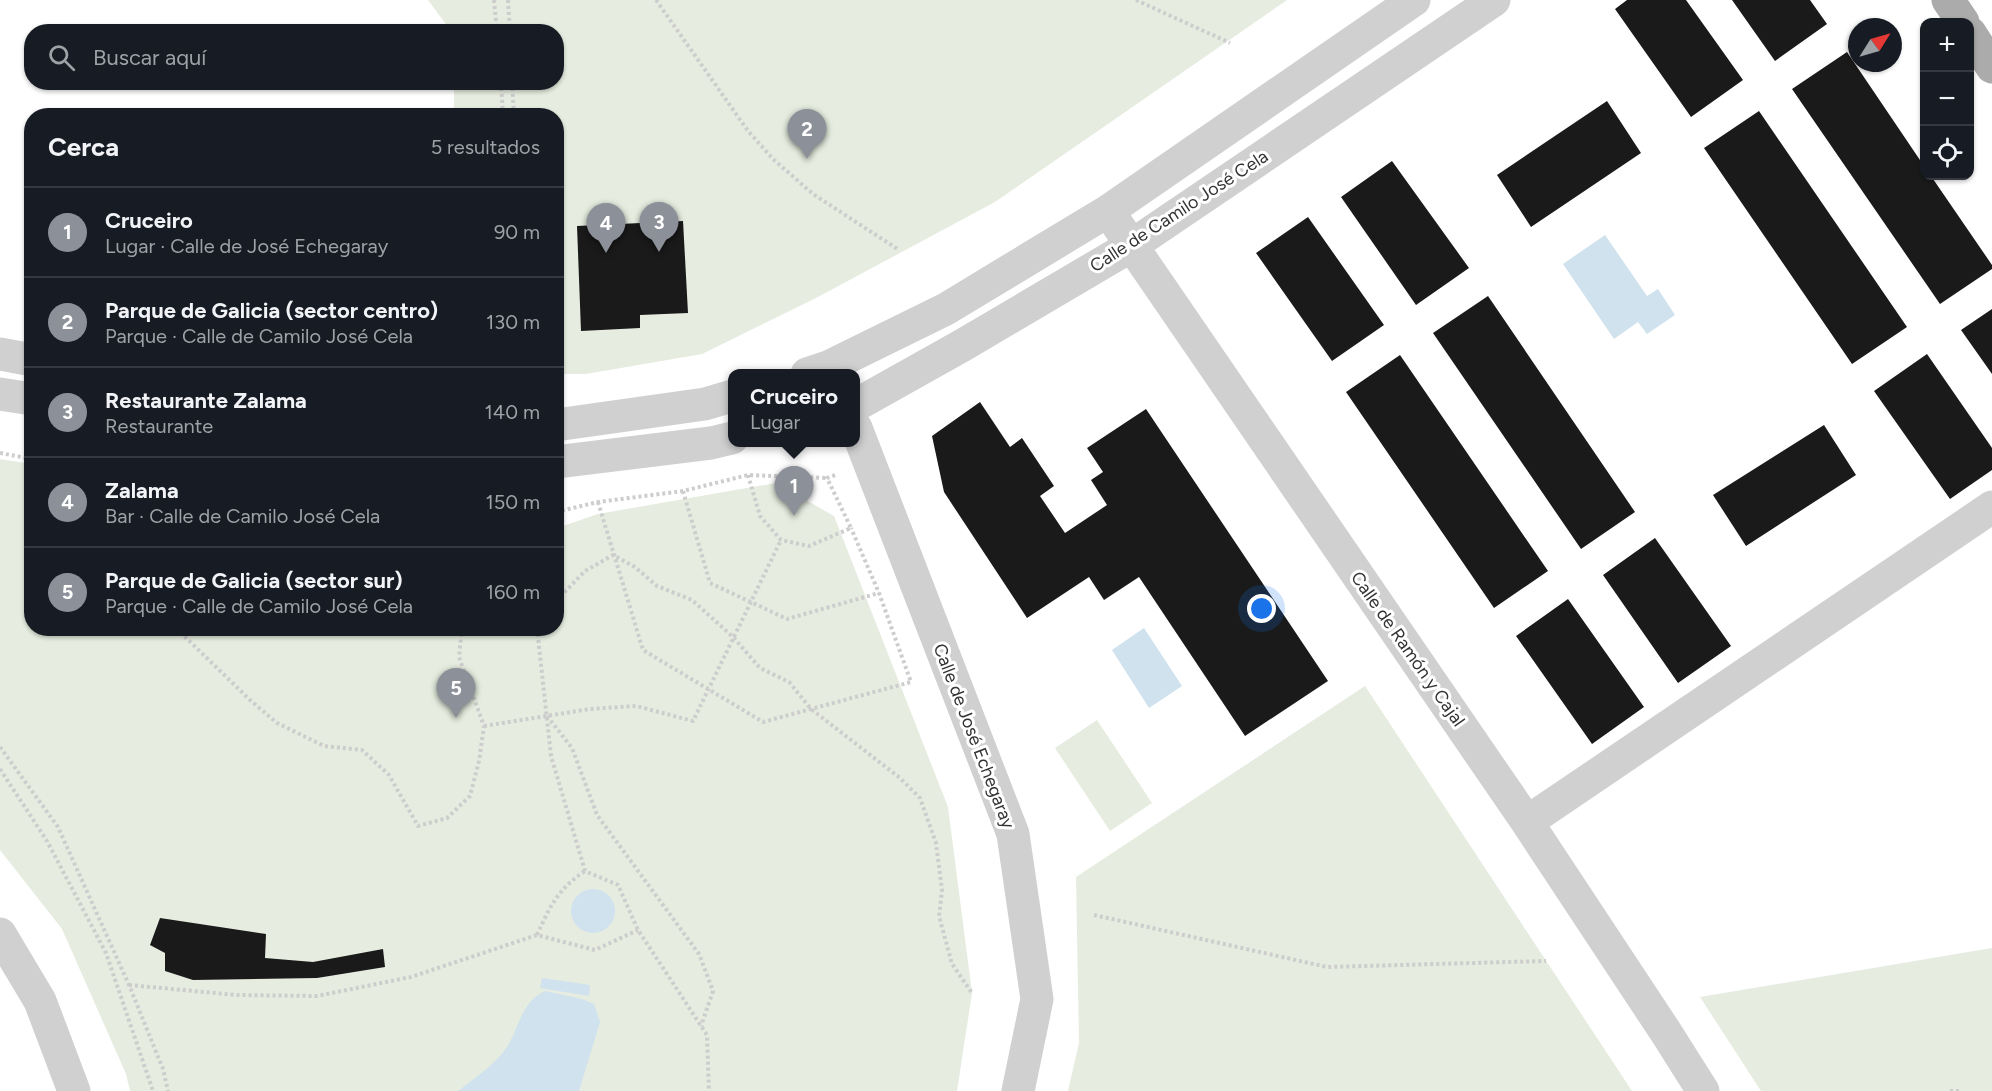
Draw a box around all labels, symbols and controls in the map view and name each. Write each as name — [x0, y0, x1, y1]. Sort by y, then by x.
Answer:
north arrow — [1848, 18, 1902, 72]
map controls — [1920, 18, 1974, 180]
button: + — [1920, 18, 1974, 72]
search box — [24, 24, 564, 90]
icon: search — [45, 41, 78, 74]
text: Buscar aquí — [93, 44, 206, 71]
button: − — [1920, 72, 1974, 126]
pin: 2 — [788, 110, 826, 159]
button: locate — [1920, 126, 1974, 180]
text: Cerca — [48, 131, 119, 163]
text: 5 resultados — [431, 135, 540, 159]
street label: Calle de Camilo José Cela — [1086, 145, 1272, 277]
pin: 3 — [640, 202, 678, 252]
pin: 4 — [586, 204, 626, 253]
text: Cruceiro — [105, 207, 193, 234]
text: 1 — [63, 220, 72, 244]
text: 90 m — [494, 220, 540, 244]
text: Lugar · Calle de José Echegaray — [105, 234, 388, 258]
text: Parque de Galicia (sector centro) — [105, 297, 438, 324]
text: 2 — [62, 310, 73, 334]
text: 130 m — [486, 310, 540, 334]
text: Parque · Calle de Camilo José Cela — [105, 324, 413, 348]
popup — [728, 369, 860, 447]
text: Cruceiro — [750, 383, 838, 410]
text: Restaurante Zalama — [105, 387, 307, 414]
text: 3 — [62, 400, 73, 424]
text: 140 m — [485, 400, 540, 424]
text: Lugar — [750, 410, 800, 434]
text: Restaurante — [105, 414, 213, 438]
pin: 1 — [774, 466, 814, 516]
text: Zalama — [105, 477, 179, 504]
text: 4 — [61, 490, 74, 514]
text: 150 m — [485, 490, 540, 514]
text: Bar · Calle de Camilo José Cela — [105, 504, 380, 528]
text: Parque de Galicia (sector sur) — [105, 567, 403, 594]
street label: Calle de Ramón y Cajal — [1346, 567, 1470, 731]
text: 5 — [62, 580, 73, 604]
text: 160 m — [486, 580, 540, 604]
text: Parque · Calle de Camilo José Cela — [105, 594, 413, 618]
your location — [1247, 594, 1276, 623]
street label: Calle de José Echegaray — [929, 640, 1020, 832]
pin: 5 — [436, 668, 476, 718]

